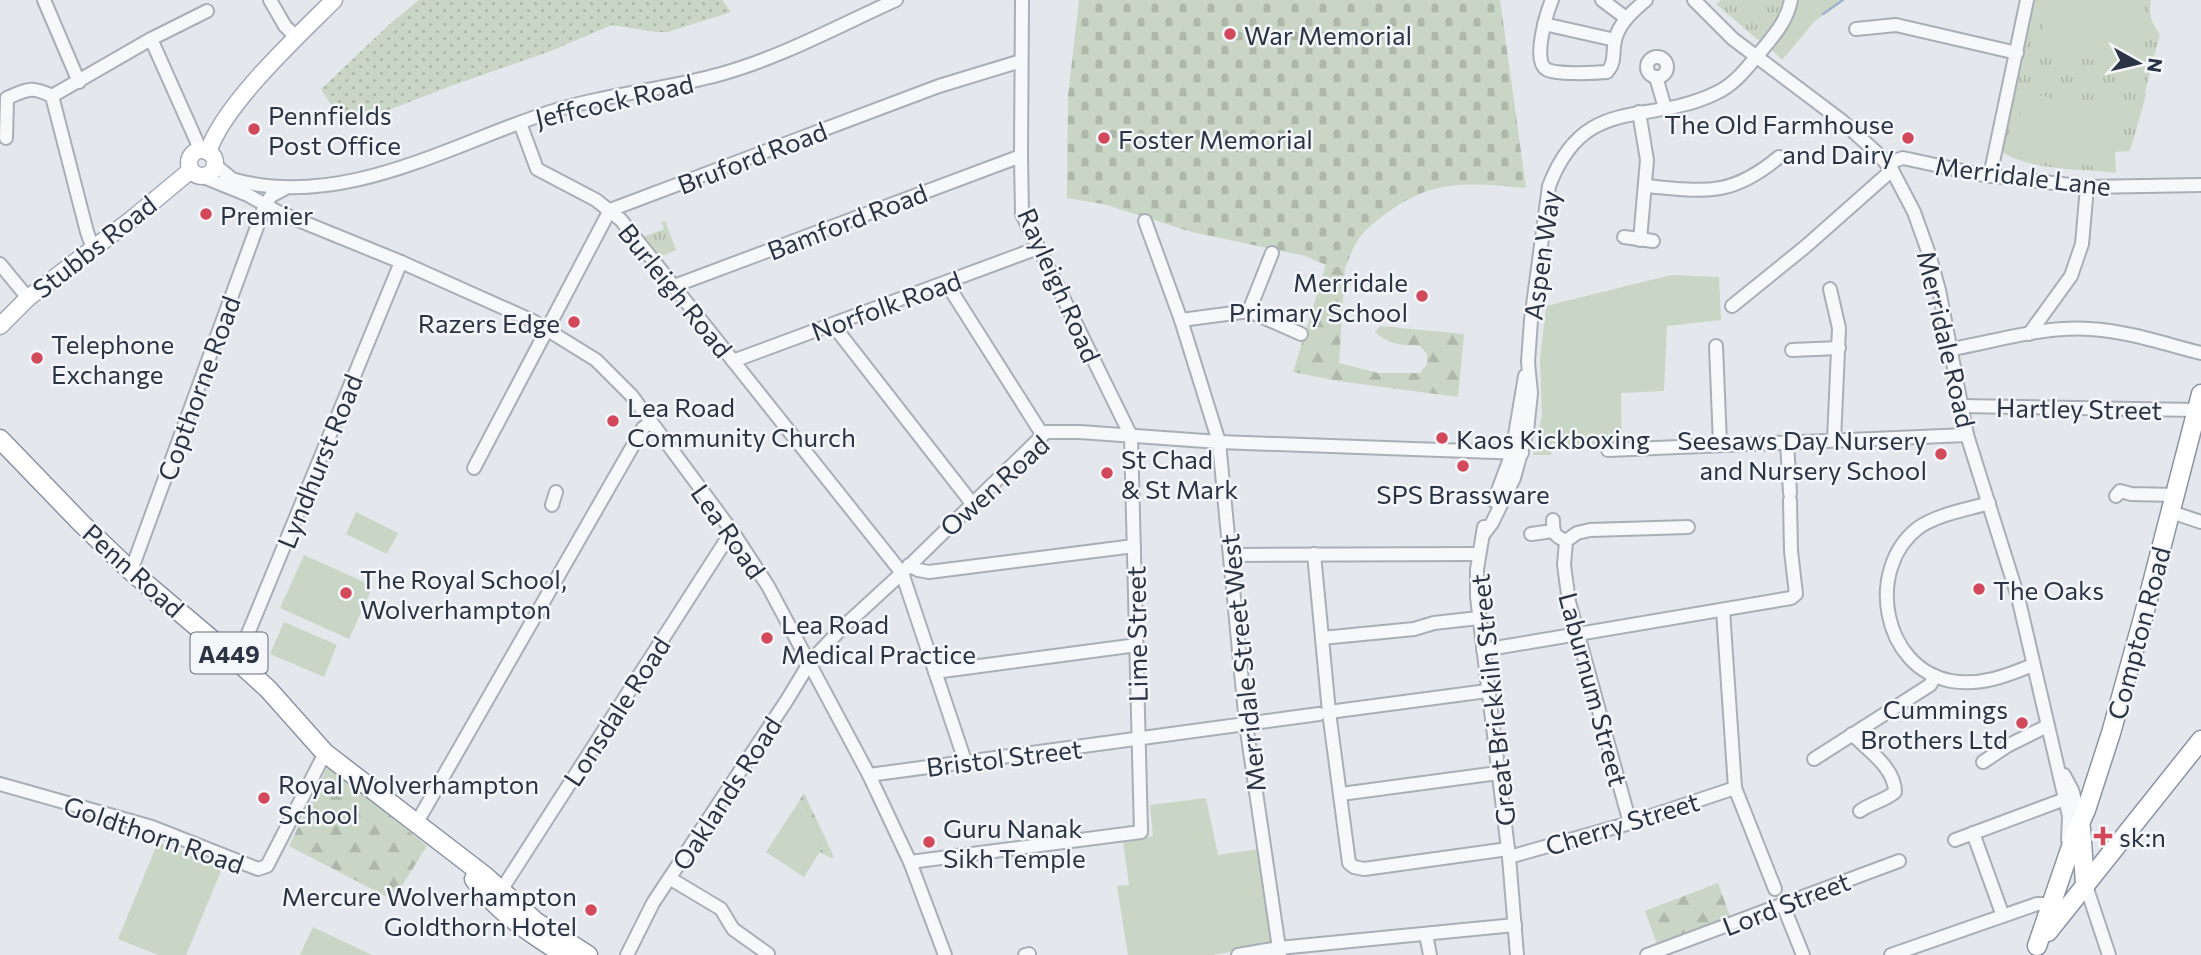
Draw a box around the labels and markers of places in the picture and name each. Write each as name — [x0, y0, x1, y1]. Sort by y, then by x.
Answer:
place label: War Memorial — [1244, 19, 1412, 50]
marker: War Memorial — [1222, 26, 1238, 42]
place label: Pennfields Post Office — [268, 99, 401, 160]
place label: The Old Farmhouse and Dairy — [1664, 108, 1894, 169]
marker: Pennfields Post Office — [246, 121, 262, 137]
place label: Foster Memorial — [1118, 123, 1313, 154]
marker: Foster Memorial — [1096, 130, 1112, 146]
marker: The Old Farmhouse and Dairy — [1900, 130, 1916, 146]
place label: Premier — [220, 199, 313, 230]
marker: Premier — [198, 206, 214, 222]
place label: Merridale Primary School — [1229, 266, 1408, 327]
marker: Merridale Primary School — [1414, 288, 1430, 304]
place label: Razers Edge — [418, 307, 560, 338]
marker: Razers Edge — [566, 314, 582, 330]
place label: Telephone Exchange — [51, 328, 174, 389]
marker: Telephone Exchange — [29, 350, 45, 366]
place label: Lea Road Community Church — [627, 391, 856, 452]
marker: Lea Road Community Church — [605, 413, 621, 429]
place label: Kaos Kickboxing — [1456, 423, 1650, 454]
place label: Seesaws Day Nursery and Nursery School — [1677, 424, 1927, 485]
marker: Kaos Kickboxing — [1434, 430, 1450, 446]
place label: St Chad & St Mark — [1121, 443, 1238, 504]
marker: Seesaws Day Nursery and Nursery School — [1933, 446, 1949, 462]
marker: SPS Brassware — [1455, 458, 1471, 474]
marker: St Chad & St Mark — [1099, 465, 1115, 481]
place label: SPS Brassware — [1376, 478, 1550, 509]
place label: The Royal School, Wolverhampton — [360, 563, 567, 624]
place label: The Oaks — [1993, 574, 2104, 605]
marker: The Oaks — [1971, 581, 1987, 597]
marker: The Royal School, Wolverhampton — [338, 585, 354, 601]
place label: Lea Road Medical Practice — [781, 608, 976, 669]
marker: Lea Road Medical Practice — [759, 630, 775, 646]
place label: Cummings Brothers Ltd — [1860, 693, 2008, 754]
marker: Cummings Brothers Ltd — [2014, 715, 2030, 731]
place label: Royal Wolverhampton School — [278, 768, 539, 829]
marker: Royal Wolverhampton School — [256, 790, 272, 806]
place label: Guru Nanak Sikh Temple — [943, 812, 1086, 873]
place label: sk:n — [2119, 821, 2166, 852]
marker: sk:n — [2093, 826, 2113, 846]
marker: Guru Nanak Sikh Temple — [921, 834, 937, 850]
place label: Mercure Wolverhampton Goldthorn Hotel — [281, 880, 577, 941]
marker: Mercure Wolverhampton Goldthorn Hotel — [583, 902, 599, 918]

